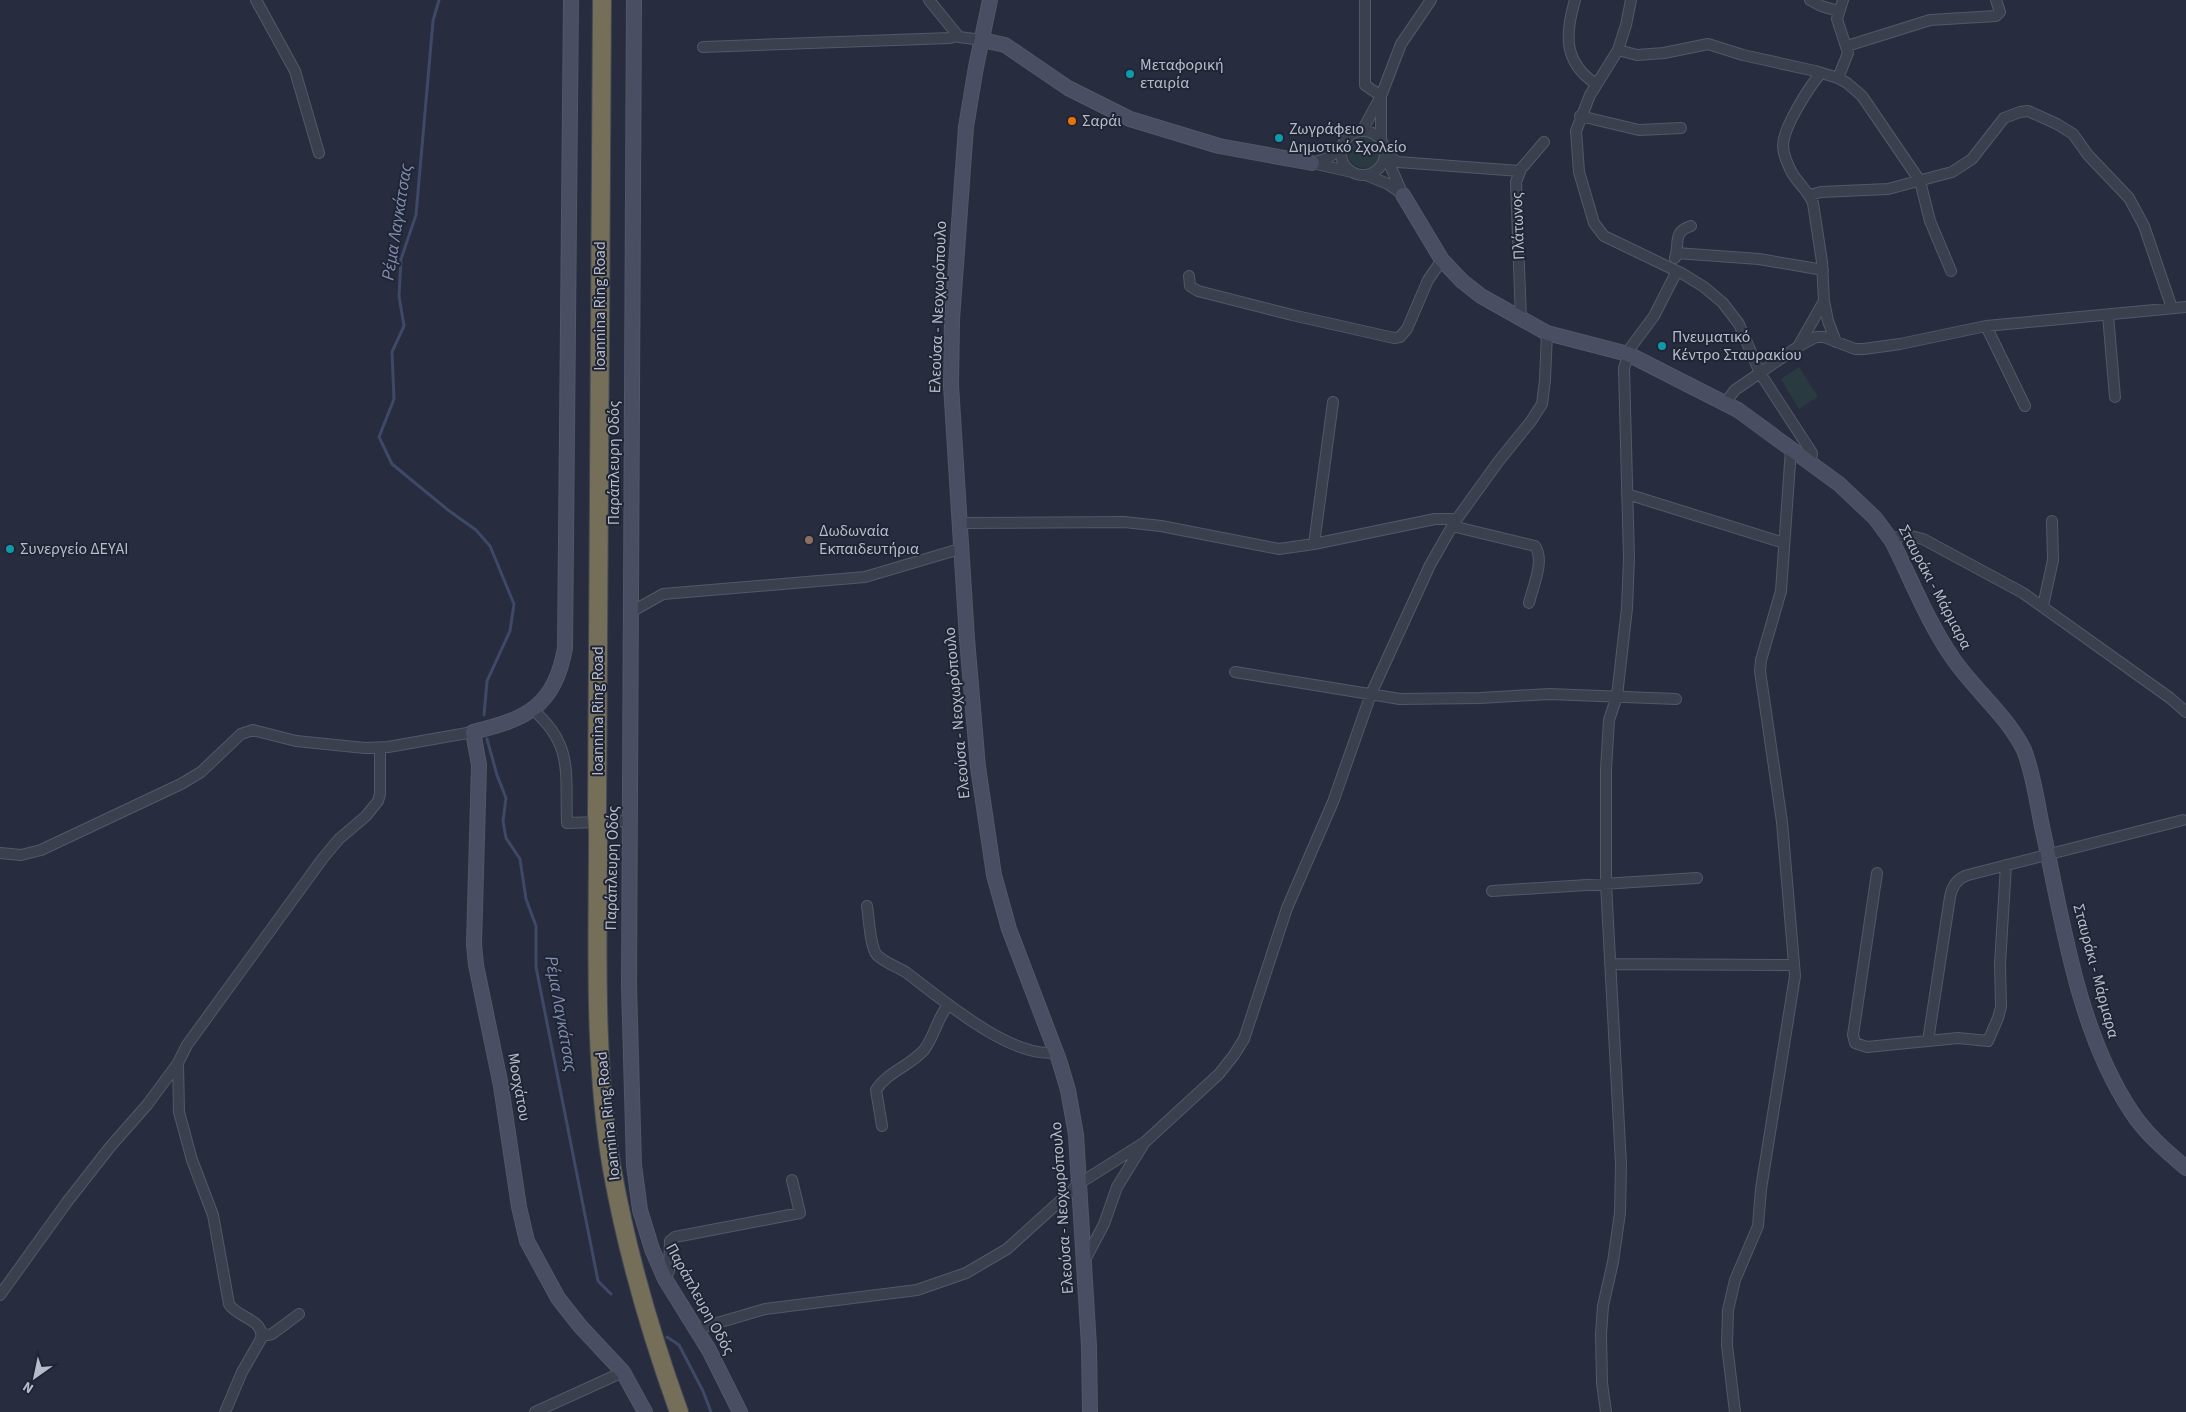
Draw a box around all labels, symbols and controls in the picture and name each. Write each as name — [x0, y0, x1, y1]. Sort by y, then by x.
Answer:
place label: Μεταφορική εταιρία — [1140, 54, 1224, 94]
marker: Μεταφορική εταιρία — [1124, 68, 1136, 80]
place label: Σαράι — [1082, 110, 1121, 132]
marker: Σαράι — [1066, 115, 1078, 127]
place label: Ζωγράφειο Δημοτικό Σχολείο — [1289, 118, 1406, 158]
marker: Ζωγράφειο Δημοτικό Σχολείο — [1273, 132, 1285, 144]
water label: Ρέμα Λαγκάτσας — [375, 162, 419, 282]
street label: Πλάτωνος — [1506, 192, 1530, 260]
street label: Ελεούσα - Νεοχωρόπουλο — [924, 220, 952, 394]
street label: Ioannina Ring Road — [589, 241, 611, 371]
place label: Πνευματικό Κέντρο Σταυρακίου — [1672, 326, 1802, 366]
marker: Πνευματικό Κέντρο Σταυρακίου — [1656, 340, 1668, 352]
street label: Παράπλευρη Οδός — [603, 401, 625, 525]
place label: Δωδωναία Εκπαιδευτήρια — [819, 520, 919, 560]
street label: Σταυράκι - Μάρμαρα — [1893, 521, 1977, 653]
marker: Δωδωναία Εκπαιδευτήρια — [803, 534, 815, 546]
place label: Συνεργείο ΔΕΥΑΙ — [20, 538, 128, 560]
marker: Συνεργείο ΔΕΥΑΙ — [4, 543, 16, 555]
street label: Ελεούσα - Νεοχωρόπουλο — [939, 626, 975, 800]
street label: Ioannina Ring Road — [587, 646, 609, 776]
street label: Παράπλευρη Οδός — [600, 805, 624, 931]
street label: Σταυράκι - Μάρμαρα — [2068, 901, 2125, 1041]
water label: Ρέμα Λαγκάτσας — [538, 954, 584, 1074]
street label: Ioannina Ring Road — [590, 1050, 626, 1182]
street label: Μοσχάτου — [502, 1051, 536, 1123]
street label: Ελεούσα - Νεοχωρόπουλο — [1045, 1121, 1079, 1295]
street label: Παράπλευρη Οδός — [660, 1239, 740, 1359]
north arrow — [10, 1352, 60, 1402]
text: N — [19, 1376, 38, 1398]

